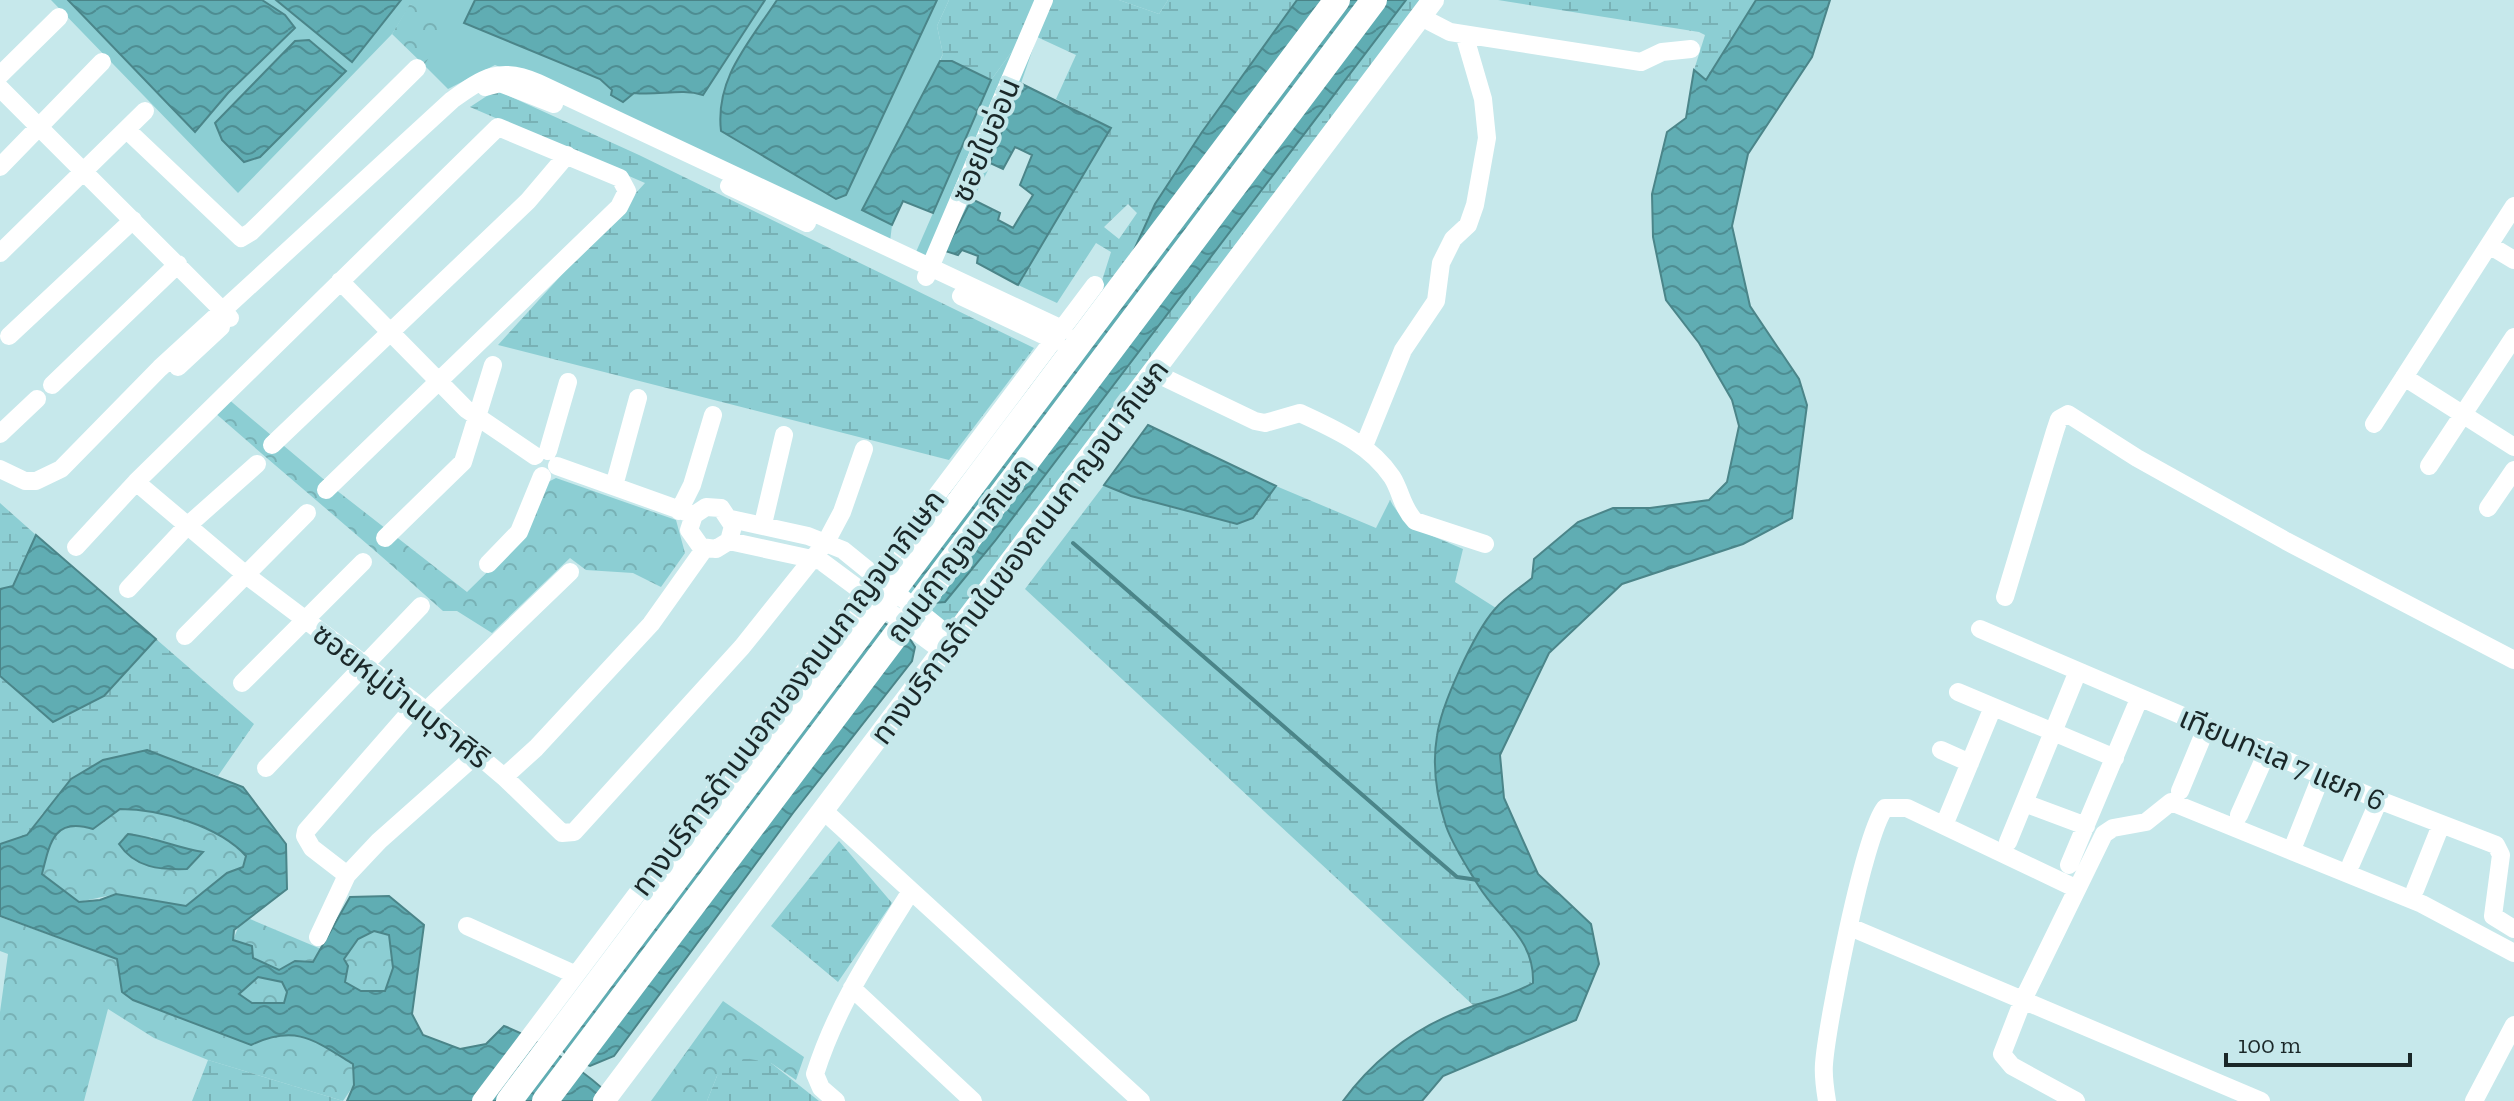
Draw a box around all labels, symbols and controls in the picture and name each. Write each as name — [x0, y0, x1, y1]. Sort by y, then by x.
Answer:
street label: ซอยใบอ่อน — [944, 73, 1028, 207]
street label: ทางบริการด้านในของถนนกาญจนาภิเษก — [863, 353, 1177, 751]
street label: ถนนกาญจนาภิเษก — [879, 450, 1041, 650]
street label: ทางบริการด้านนอกของถนนกาญจนาภิเษก — [623, 483, 953, 903]
street label: ซอยหมู่บ้านบุราศิริ — [305, 616, 497, 776]
street label: เทียนทะเล 7 แยก 6 — [2174, 699, 2390, 819]
scale bar — [2226, 1017, 2410, 1067]
text: 100 m — [2238, 1030, 2301, 1059]

